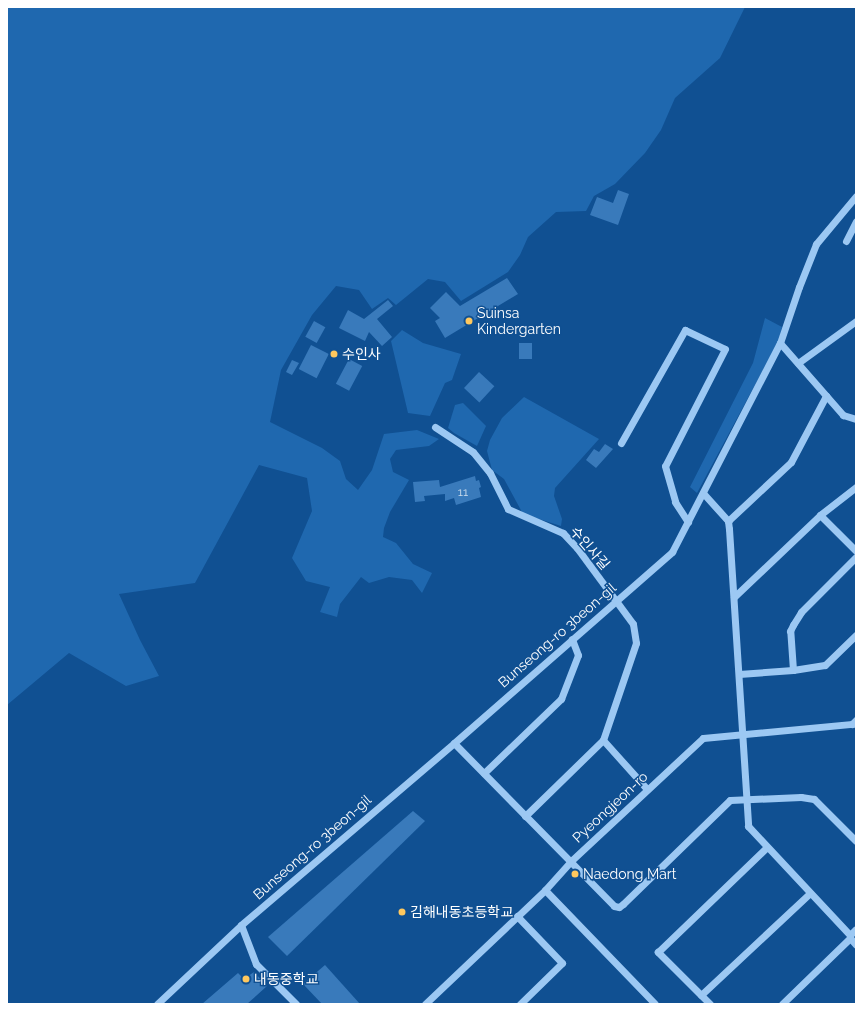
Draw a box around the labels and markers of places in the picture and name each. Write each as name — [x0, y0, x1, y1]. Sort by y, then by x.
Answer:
place label: Suinsa Kindergarten — [477, 305, 561, 338]
marker: Suinsa Kindergarten — [464, 316, 474, 326]
place label: 수인사 — [342, 346, 381, 362]
marker: 수인사 — [329, 349, 339, 359]
place label: Naedong Mart — [583, 866, 676, 882]
marker: Naedong Mart — [570, 869, 580, 879]
place label: 김해내동초등학교 — [410, 904, 513, 920]
marker: 김해내동초등학교 — [397, 907, 407, 917]
place label: 내동중학교 — [254, 971, 318, 987]
marker: 내동중학교 — [241, 974, 251, 984]

